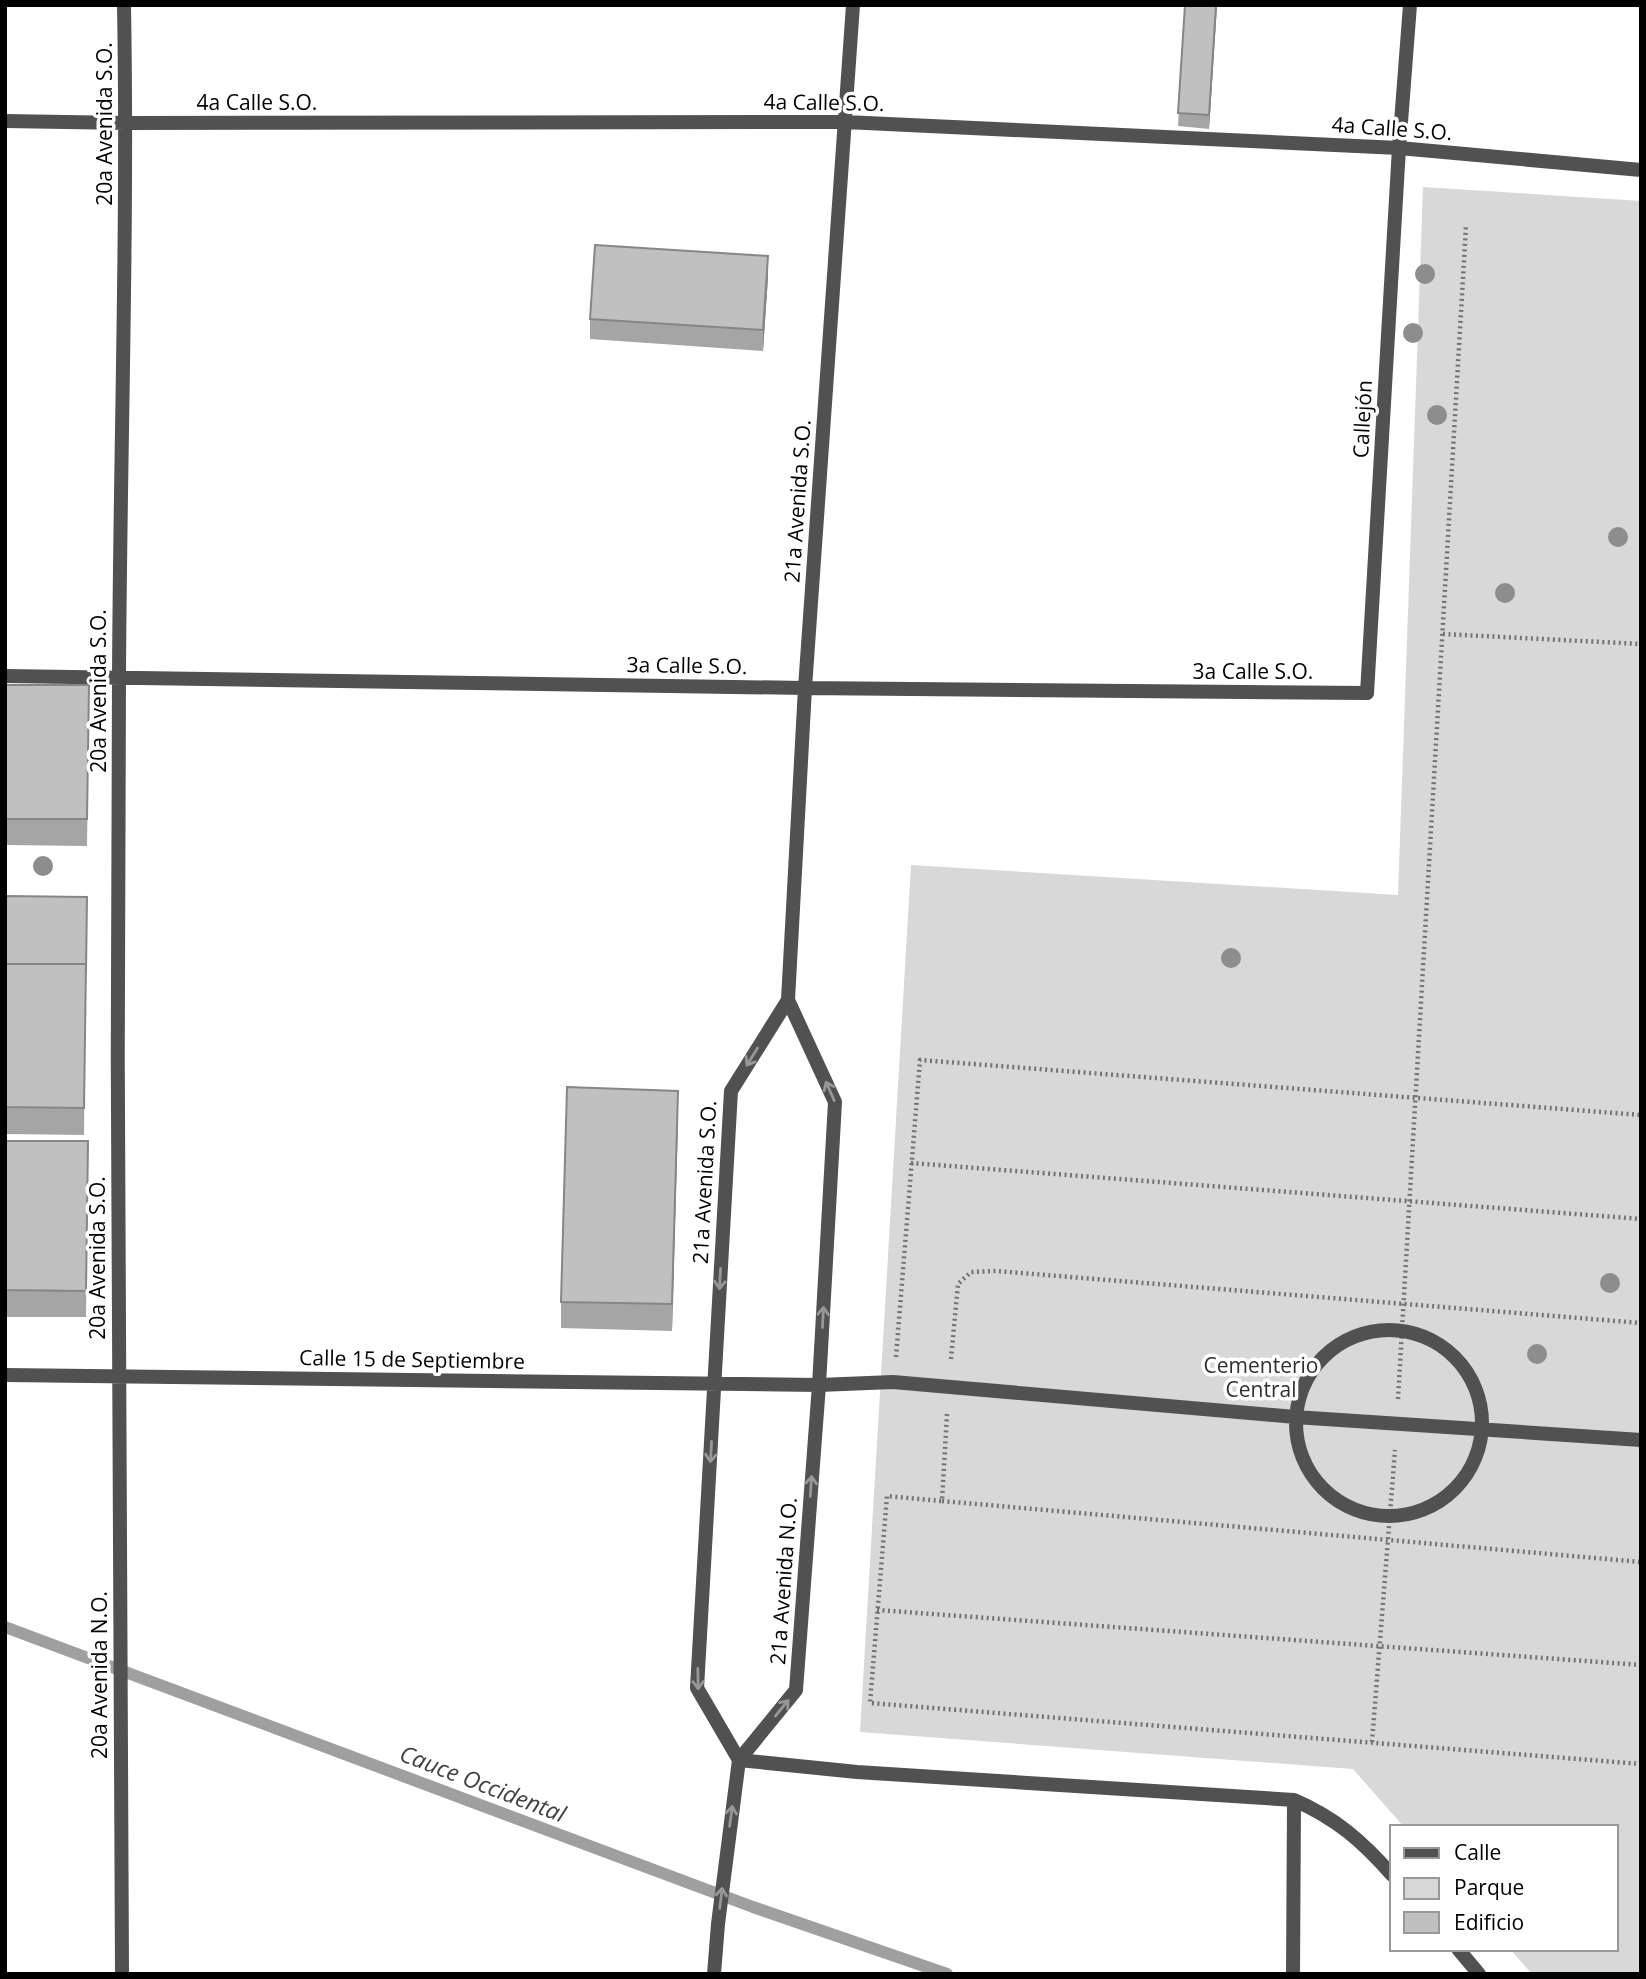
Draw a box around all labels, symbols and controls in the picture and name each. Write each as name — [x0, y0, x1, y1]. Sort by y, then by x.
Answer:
street label: 20a Avenida S.O. — [90, 42, 118, 206]
street label: 4a Calle S.O. — [763, 87, 885, 117]
street label: 4a Calle S.O. — [197, 88, 317, 116]
street label: 4a Calle S.O. — [1331, 110, 1453, 146]
street label: Callejón — [1346, 379, 1378, 459]
street label: 21a Avenida S.O. — [777, 418, 817, 584]
street label: 20a Avenida S.O. — [84, 609, 112, 773]
street label: 3a Calle S.O. — [626, 650, 748, 680]
street label: 3a Calle S.O. — [1193, 657, 1313, 685]
one-way arrow — [744, 1047, 758, 1067]
one-way arrow — [823, 1081, 836, 1102]
street label: 21a Avenida S.O. — [686, 1100, 722, 1264]
street label: 20a Avenida S.O. — [83, 1176, 111, 1340]
one-way arrow — [713, 1267, 726, 1289]
one-way arrow — [817, 1307, 830, 1329]
street label: Calle 15 de Septiembre — [299, 1343, 525, 1375]
park label: Cementerio Central — [1204, 1351, 1318, 1403]
one-way arrow — [704, 1440, 717, 1463]
one-way arrow — [805, 1474, 818, 1497]
street label: 21a Avenida N.O. — [763, 1496, 803, 1666]
street label: 20a Avenida N.O. — [85, 1591, 113, 1759]
one-way arrow — [691, 1667, 705, 1690]
one-way arrow — [774, 1699, 790, 1717]
water label: Cauce Occidental — [395, 1737, 572, 1830]
one-way arrow — [725, 1805, 738, 1827]
legend — [1390, 1825, 1618, 1951]
text: Calle — [1454, 1838, 1501, 1866]
text: Parque — [1454, 1873, 1524, 1901]
one-way arrow — [714, 1887, 727, 1909]
text: Edificio — [1454, 1908, 1524, 1936]

